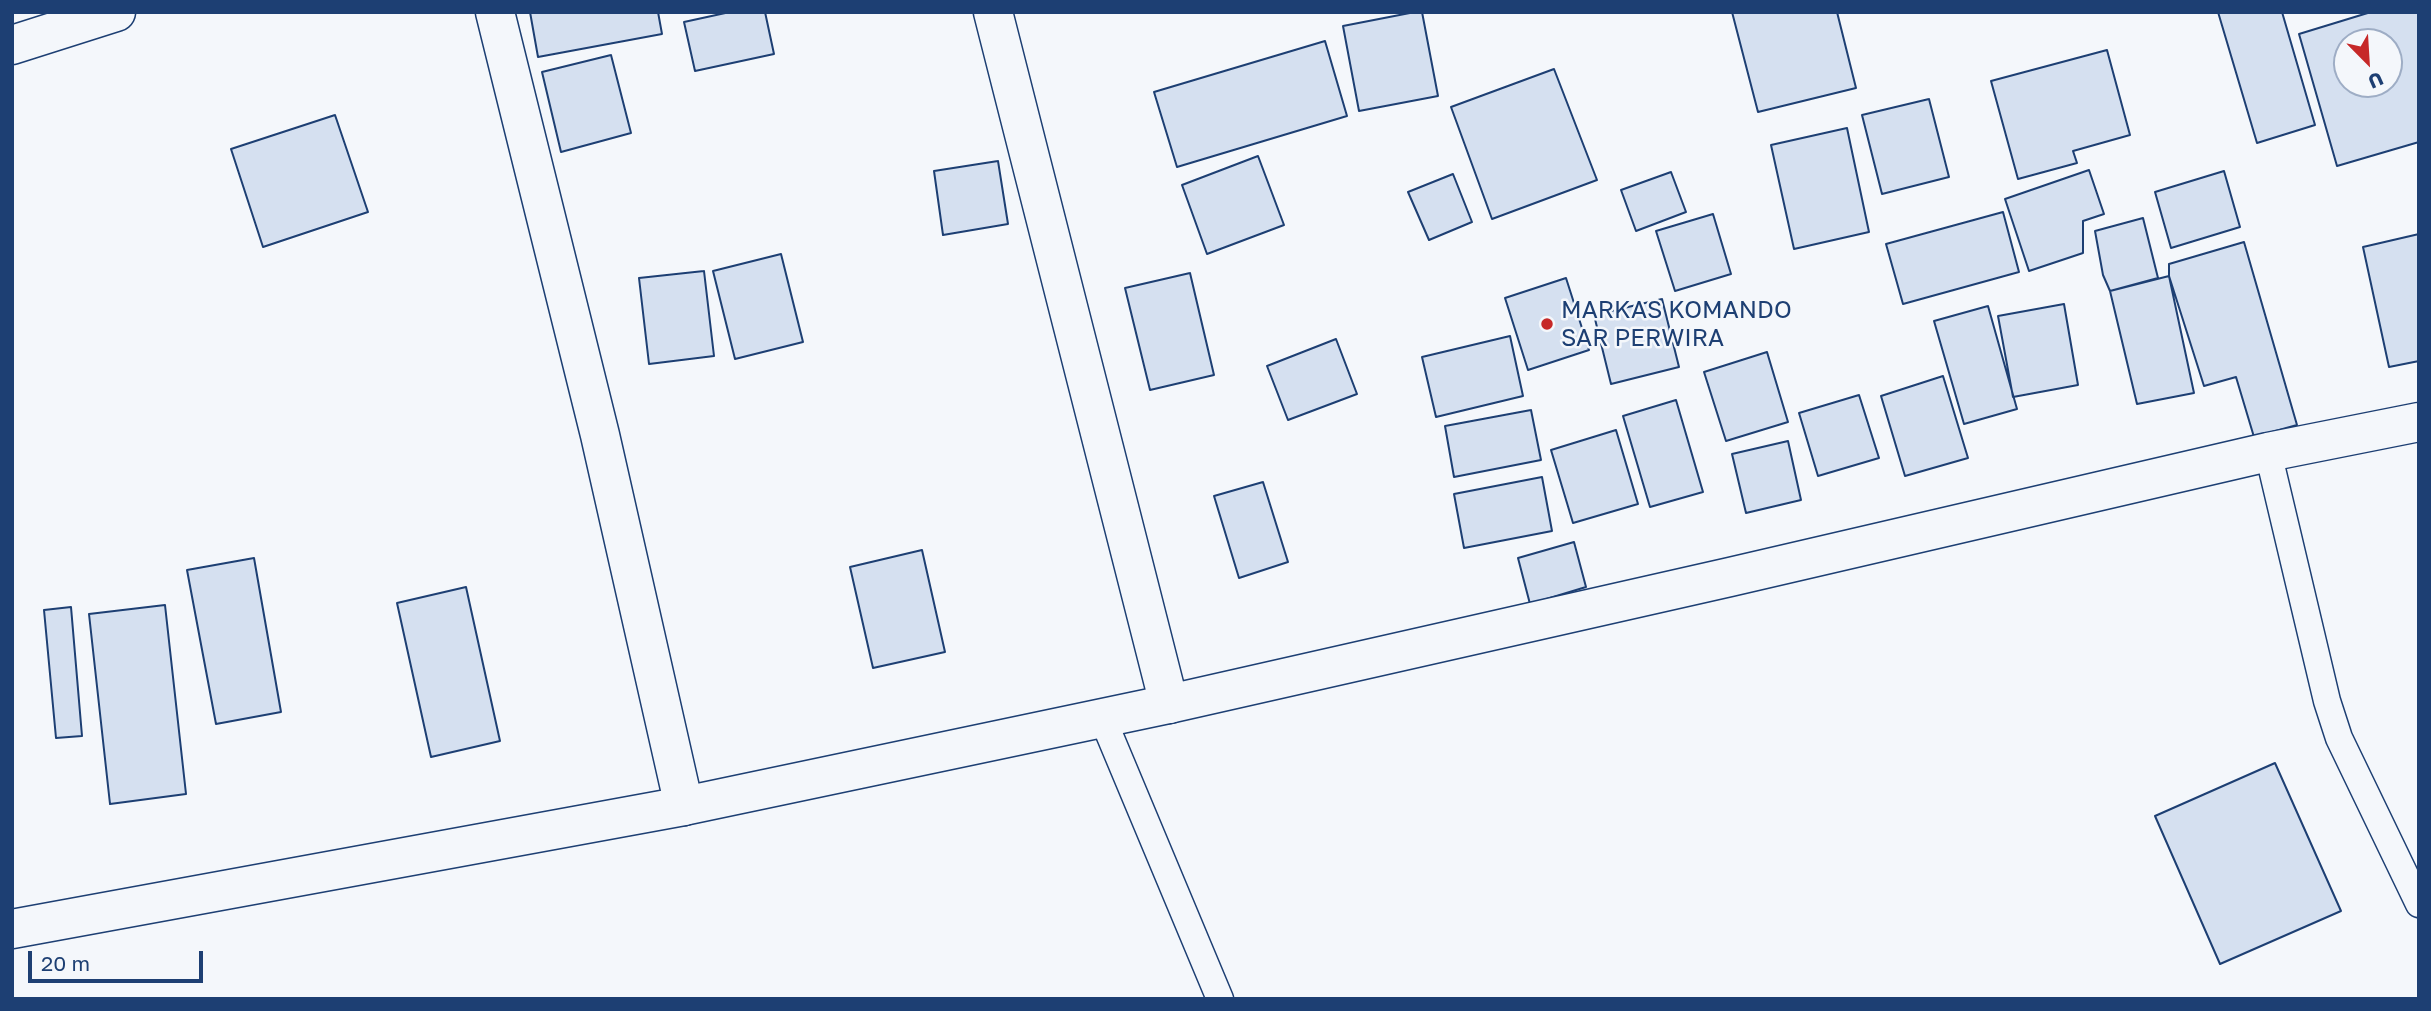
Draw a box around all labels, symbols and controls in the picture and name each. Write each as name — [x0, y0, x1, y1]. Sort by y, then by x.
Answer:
north arrow — [2333, 28, 2403, 98]
text: U — [2365, 67, 2387, 94]
place label: MARKAS KOMANDO SAR PERWIRA — [1561, 296, 1792, 352]
marker: MARKAS KOMANDO SAR PERWIRA — [1539, 316, 1555, 332]
scale bar — [32, 937, 206, 981]
text: 20 m — [41, 950, 90, 976]

